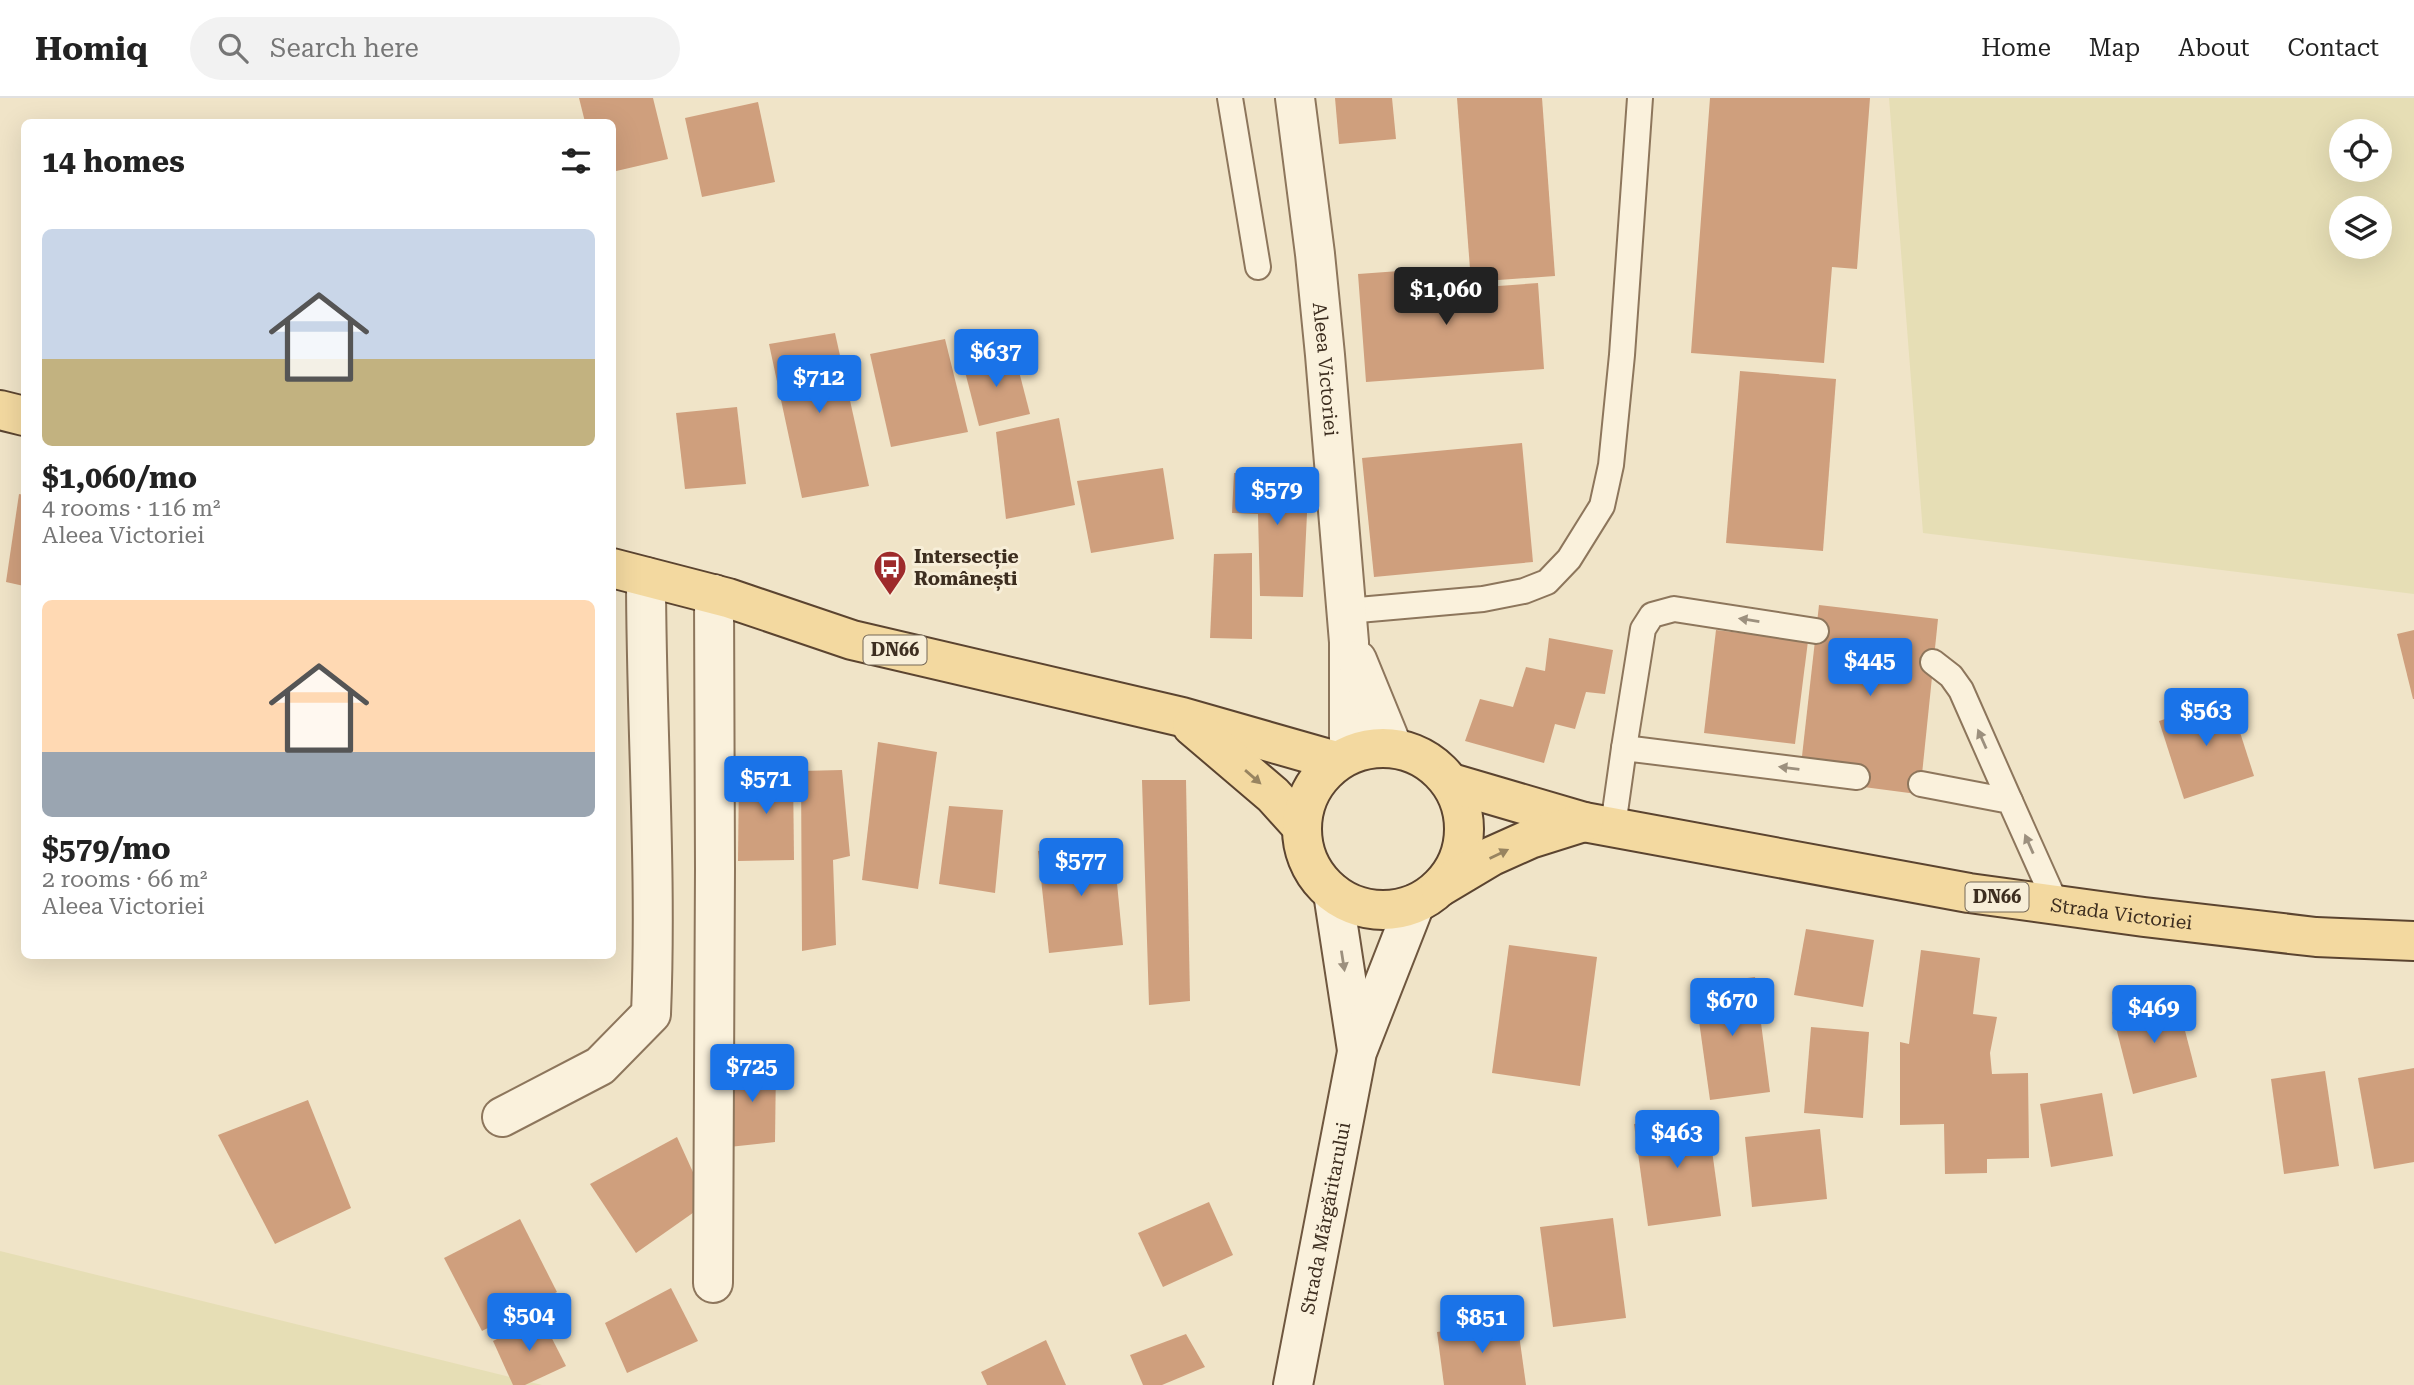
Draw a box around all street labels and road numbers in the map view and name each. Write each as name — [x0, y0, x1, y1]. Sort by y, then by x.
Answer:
street label: Aleea Victoriei — [1308, 301, 1343, 437]
road number: DN66 — [864, 636, 926, 664]
road number: DN66 — [1966, 882, 2028, 912]
street label: Strada Victoriei — [2049, 893, 2194, 935]
street label: Strada Mărgăritarului — [1296, 1120, 1355, 1316]

